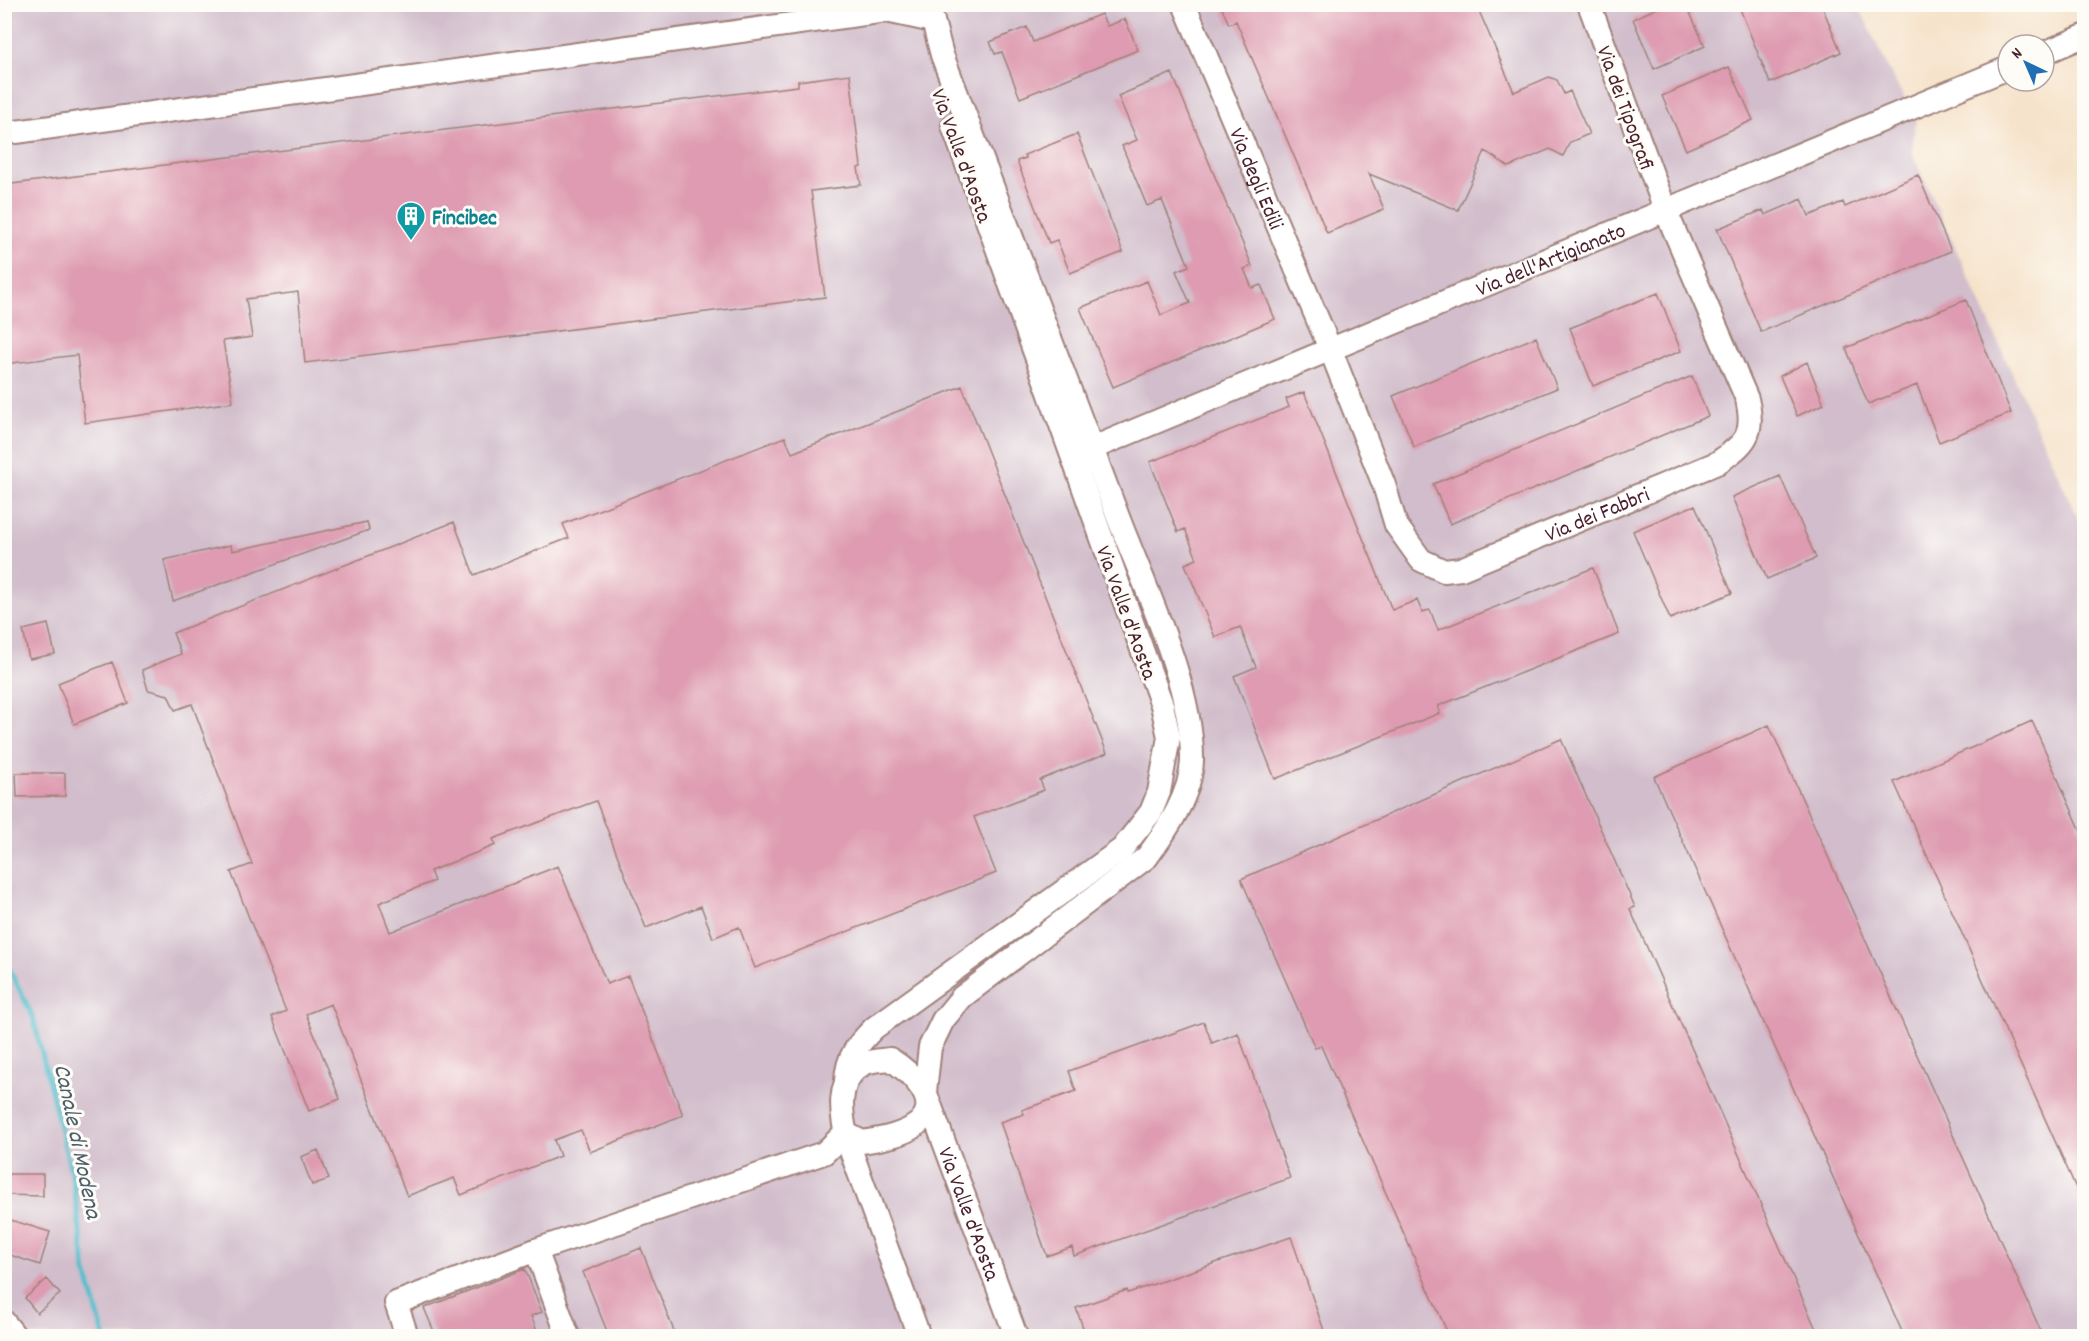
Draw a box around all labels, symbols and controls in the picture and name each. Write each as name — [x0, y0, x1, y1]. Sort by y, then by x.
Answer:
north arrow — [1996, 33, 2056, 93]
street label: Via dei Tipografi — [1587, 42, 1661, 175]
text: N — [2006, 43, 2028, 65]
street label: Via Valle d'Aosta — [921, 85, 998, 228]
street label: Via degli Edili — [1219, 124, 1290, 235]
building icon: Fincibec — [395, 200, 427, 242]
place label: Fincibec — [432, 204, 497, 235]
street label: Via dell'Artigianato — [1472, 216, 1631, 306]
street label: Via dei Fabbri — [1541, 481, 1655, 552]
street label: Via Valle d'Aosta — [1086, 542, 1163, 685]
water label: Canale di Modena — [43, 1061, 109, 1224]
street label: Via Valle d'Aosta — [928, 1143, 1006, 1286]

